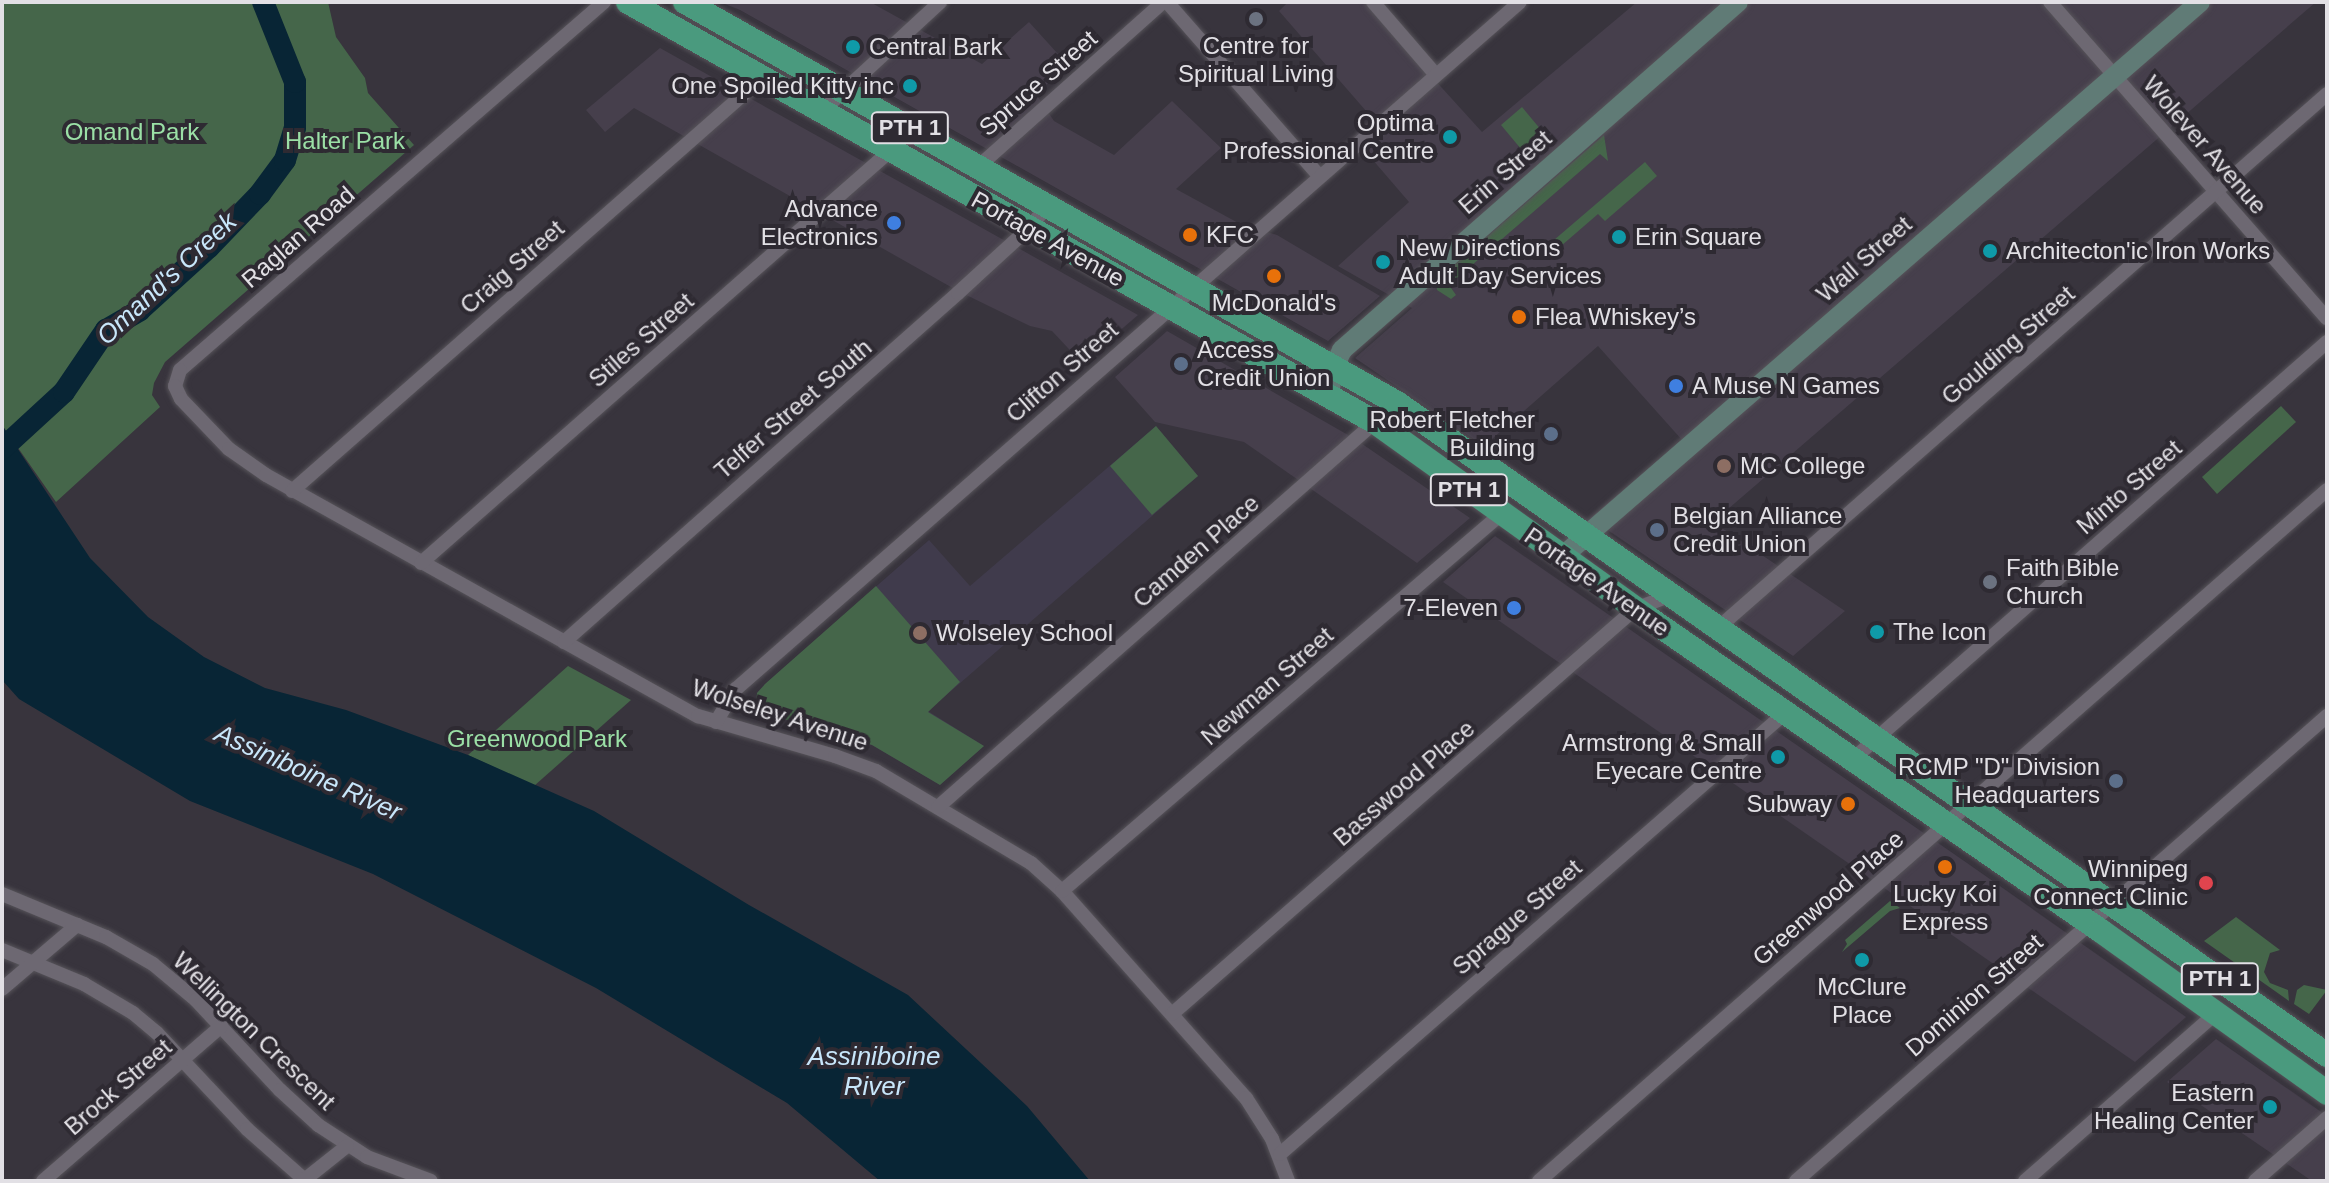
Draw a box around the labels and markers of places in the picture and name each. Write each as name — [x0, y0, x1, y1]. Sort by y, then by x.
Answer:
marker: Centre for Spiritual Living — [1247, 10, 1265, 28]
place label: Centre for Spiritual Living — [1178, 32, 1334, 88]
place label: Central Bark — [869, 33, 1002, 61]
marker: Central Bark — [844, 38, 862, 56]
place label: One Spoiled Kitty inc — [671, 72, 894, 100]
marker: One Spoiled Kitty inc — [901, 77, 919, 95]
place label: Optima Professional Centre — [1223, 109, 1434, 165]
marker: Optima Professional Centre — [1441, 128, 1459, 146]
place label: Advance Electronics — [761, 195, 878, 251]
marker: Advance Electronics — [885, 214, 903, 232]
place label: KFC — [1206, 221, 1254, 249]
place label: Erin Square — [1635, 223, 1762, 251]
marker: KFC — [1181, 226, 1199, 244]
marker: Erin Square — [1610, 228, 1628, 246]
place label: New Directions Adult Day Services — [1399, 234, 1602, 290]
place label: Architecton'ic Iron Works — [2006, 237, 2270, 265]
marker: Architecton'ic Iron Works — [1981, 242, 1999, 260]
marker: New Directions Adult Day Services — [1374, 253, 1392, 271]
marker: McDonald's — [1265, 267, 1283, 285]
place label: McDonald's — [1212, 289, 1336, 317]
place label: Flea Whiskey’s — [1535, 303, 1696, 331]
marker: Flea Whiskey’s — [1510, 308, 1528, 326]
place label: Access Credit Union — [1197, 336, 1330, 392]
marker: Access Credit Union — [1172, 355, 1190, 373]
place label: A Muse N Games — [1692, 372, 1881, 400]
marker: A Muse N Games — [1667, 377, 1685, 395]
place label: Robert Fletcher Building — [1370, 406, 1535, 462]
marker: Robert Fletcher Building — [1542, 425, 1560, 443]
place label: MC College — [1740, 452, 1865, 480]
marker: MC College — [1715, 457, 1733, 475]
place label: Belgian Alliance Credit Union — [1673, 502, 1844, 558]
marker: Belgian Alliance Credit Union — [1648, 521, 1666, 539]
place label: Faith Bible Church — [2006, 554, 2119, 610]
marker: Faith Bible Church — [1981, 573, 1999, 591]
place label: 7-Eleven — [1403, 594, 1498, 622]
marker: 7-Eleven — [1505, 599, 1523, 617]
place label: The Icon — [1893, 618, 1986, 646]
place label: Wolseley School — [936, 619, 1113, 647]
marker: The Icon — [1868, 623, 1886, 641]
marker: Wolseley School — [911, 624, 929, 642]
place label: Armstrong & Small Eyecare Centre — [1562, 729, 1762, 785]
marker: Armstrong & Small Eyecare Centre — [1769, 748, 1787, 766]
place label: RCMP "D" Division Headquarters — [1898, 753, 2100, 809]
marker: RCMP "D" Division Headquarters — [2107, 772, 2125, 790]
place label: Subway — [1747, 790, 1832, 818]
marker: Subway — [1839, 795, 1857, 813]
place label: Winnipeg Connect Clinic — [2033, 855, 2188, 911]
marker: Lucky Koi Express — [1936, 858, 1954, 876]
marker: Winnipeg Connect Clinic — [2195, 872, 2217, 894]
place label: Lucky Koi Express — [1893, 880, 1997, 936]
marker: McClure Place — [1853, 951, 1871, 969]
place label: McClure Place — [1817, 973, 1907, 1029]
place label: Eastern Healing Center — [2094, 1079, 2254, 1135]
marker: Eastern Healing Center — [2261, 1098, 2279, 1116]

